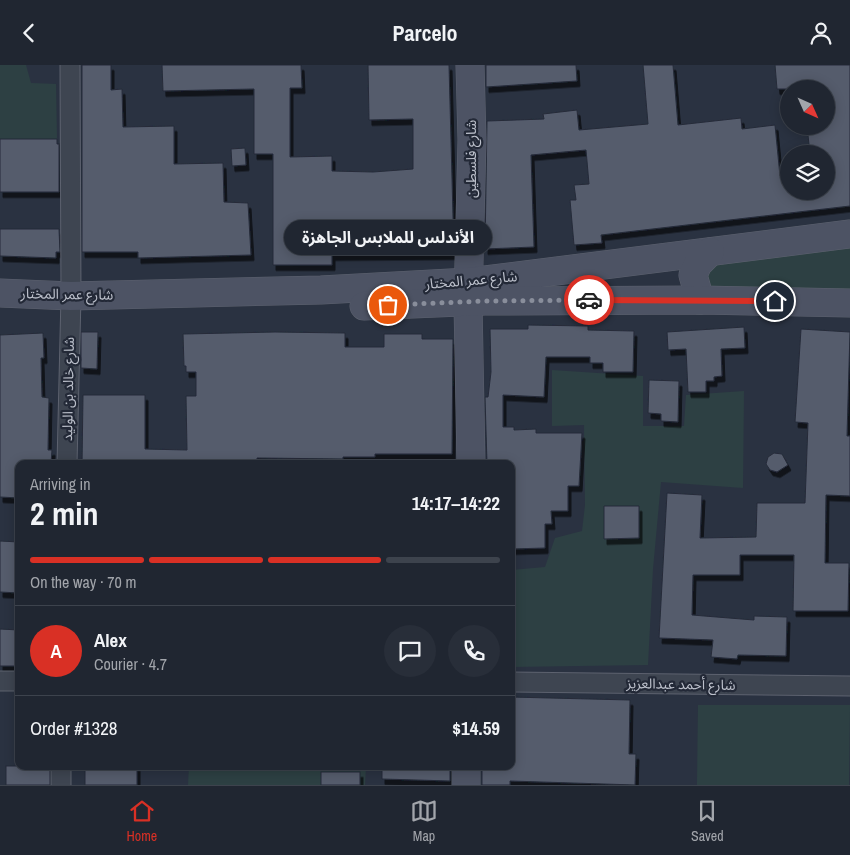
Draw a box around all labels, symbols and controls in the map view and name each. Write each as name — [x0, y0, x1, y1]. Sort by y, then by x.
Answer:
text: Parcelo — [392, 18, 458, 48]
icon: back — [15, 19, 43, 47]
icon: person — [807, 19, 835, 47]
north arrow — [780, 80, 835, 135]
map controls — [780, 80, 835, 200]
street label: شارع فلسطين — [462, 120, 482, 198]
button: layers — [780, 145, 835, 200]
callout: الأندلس للملابس الجاهزة — [284, 220, 492, 255]
text: الأندلس للملابس الجاهزة — [302, 226, 474, 248]
street label: شارع عمر المختار — [423, 267, 518, 295]
courier — [564, 275, 614, 325]
pin — [754, 280, 796, 322]
street label: شارع عمر المختار — [19, 284, 114, 306]
pin — [367, 284, 409, 326]
icon: car — [575, 286, 603, 314]
icon: home — [761, 287, 789, 315]
icon: bag — [374, 291, 402, 319]
street label: شارع خالد بن الوليد — [58, 337, 80, 441]
text: Arriving in — [30, 473, 91, 495]
text: 14:17–14:22 — [412, 490, 500, 516]
text: 2 min — [30, 492, 99, 535]
text: On the way · 70 m — [30, 571, 136, 593]
button: chat — [384, 625, 436, 677]
button: phone — [448, 625, 500, 677]
text: Alex — [94, 627, 127, 653]
text: A — [50, 638, 62, 664]
text: Courier · 4.7 — [94, 653, 167, 675]
street label: شارع أحمد عبدالعزيز — [625, 674, 736, 696]
text: Order #1328 — [30, 715, 117, 741]
text: $14.59 — [452, 715, 500, 741]
tab: Home — [126, 797, 157, 845]
tab: Map — [410, 797, 438, 845]
tab: Saved — [691, 797, 724, 845]

